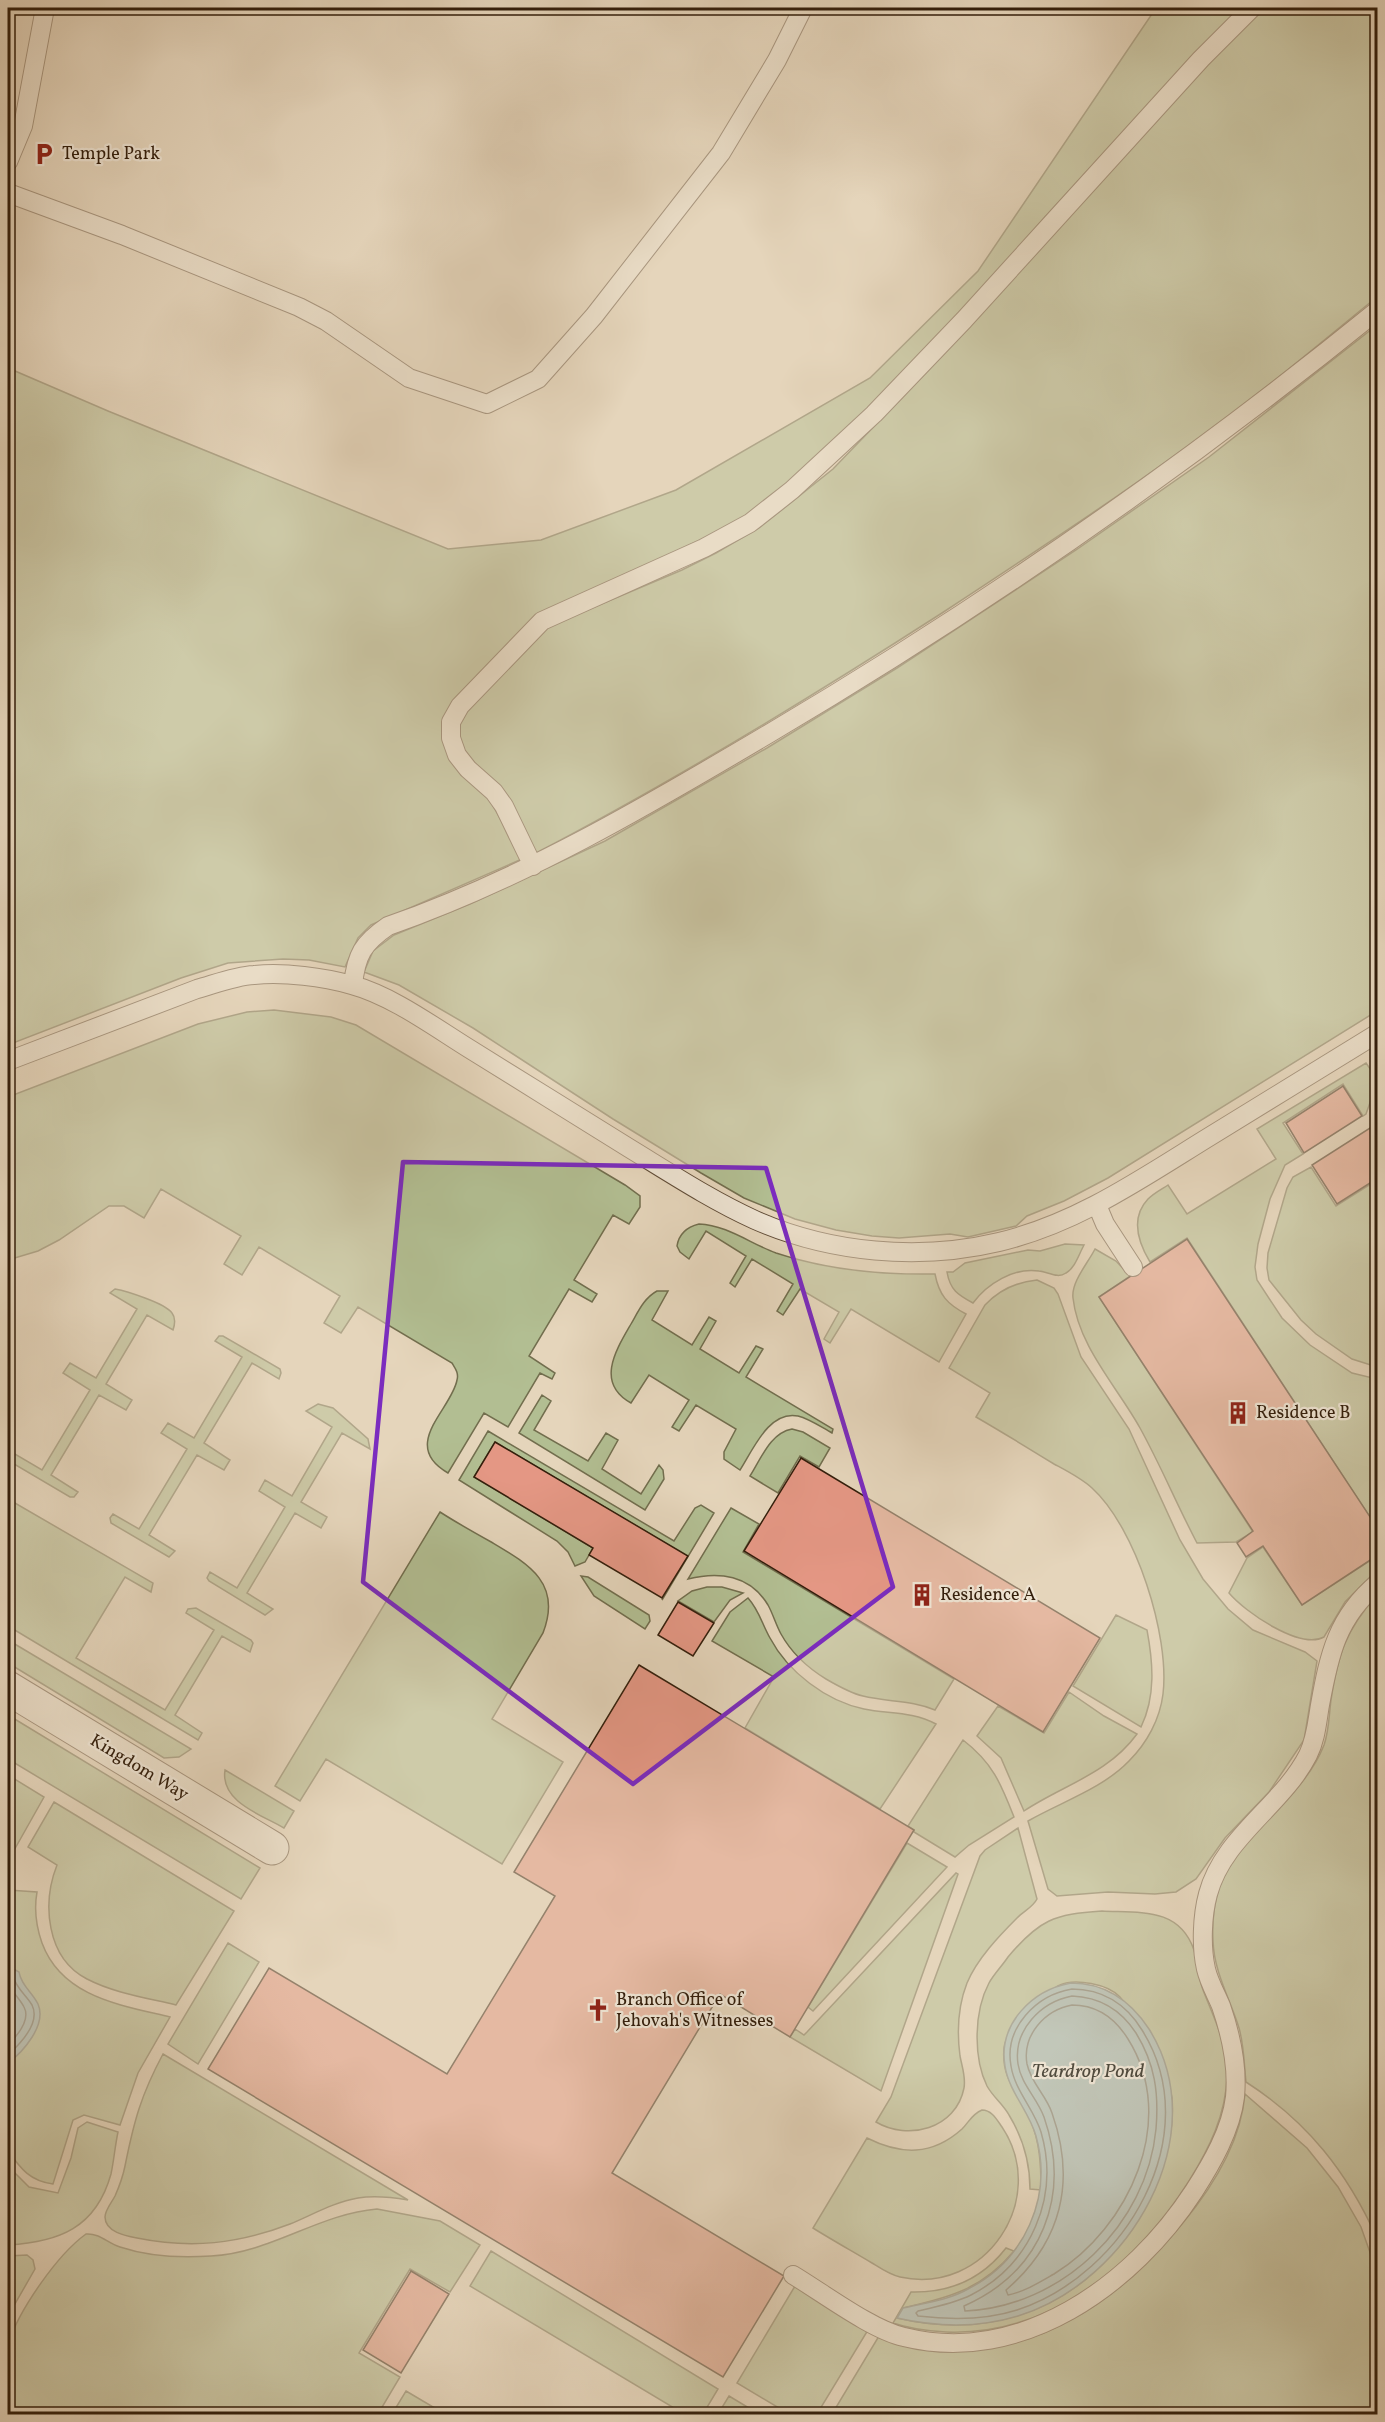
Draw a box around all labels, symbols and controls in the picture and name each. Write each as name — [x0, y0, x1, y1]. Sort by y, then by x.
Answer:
parking icon: Temple Park — [31, 141, 57, 167]
place label: Temple Park — [62, 142, 160, 167]
building icon: Residence B — [1225, 1400, 1251, 1426]
place label: Residence B — [1256, 1401, 1350, 1426]
building icon: Residence A — [909, 1582, 935, 1608]
place label: Residence A — [940, 1583, 1036, 1608]
street label: Kingdom Way — [85, 1729, 193, 1807]
place label: Branch Office of Jehovah's Witnesses — [616, 1988, 773, 2034]
church icon: Branch Office of Jehovah's Witnesses — [585, 1997, 611, 2023]
water label: Teardrop Pond — [1032, 2058, 1145, 2086]

